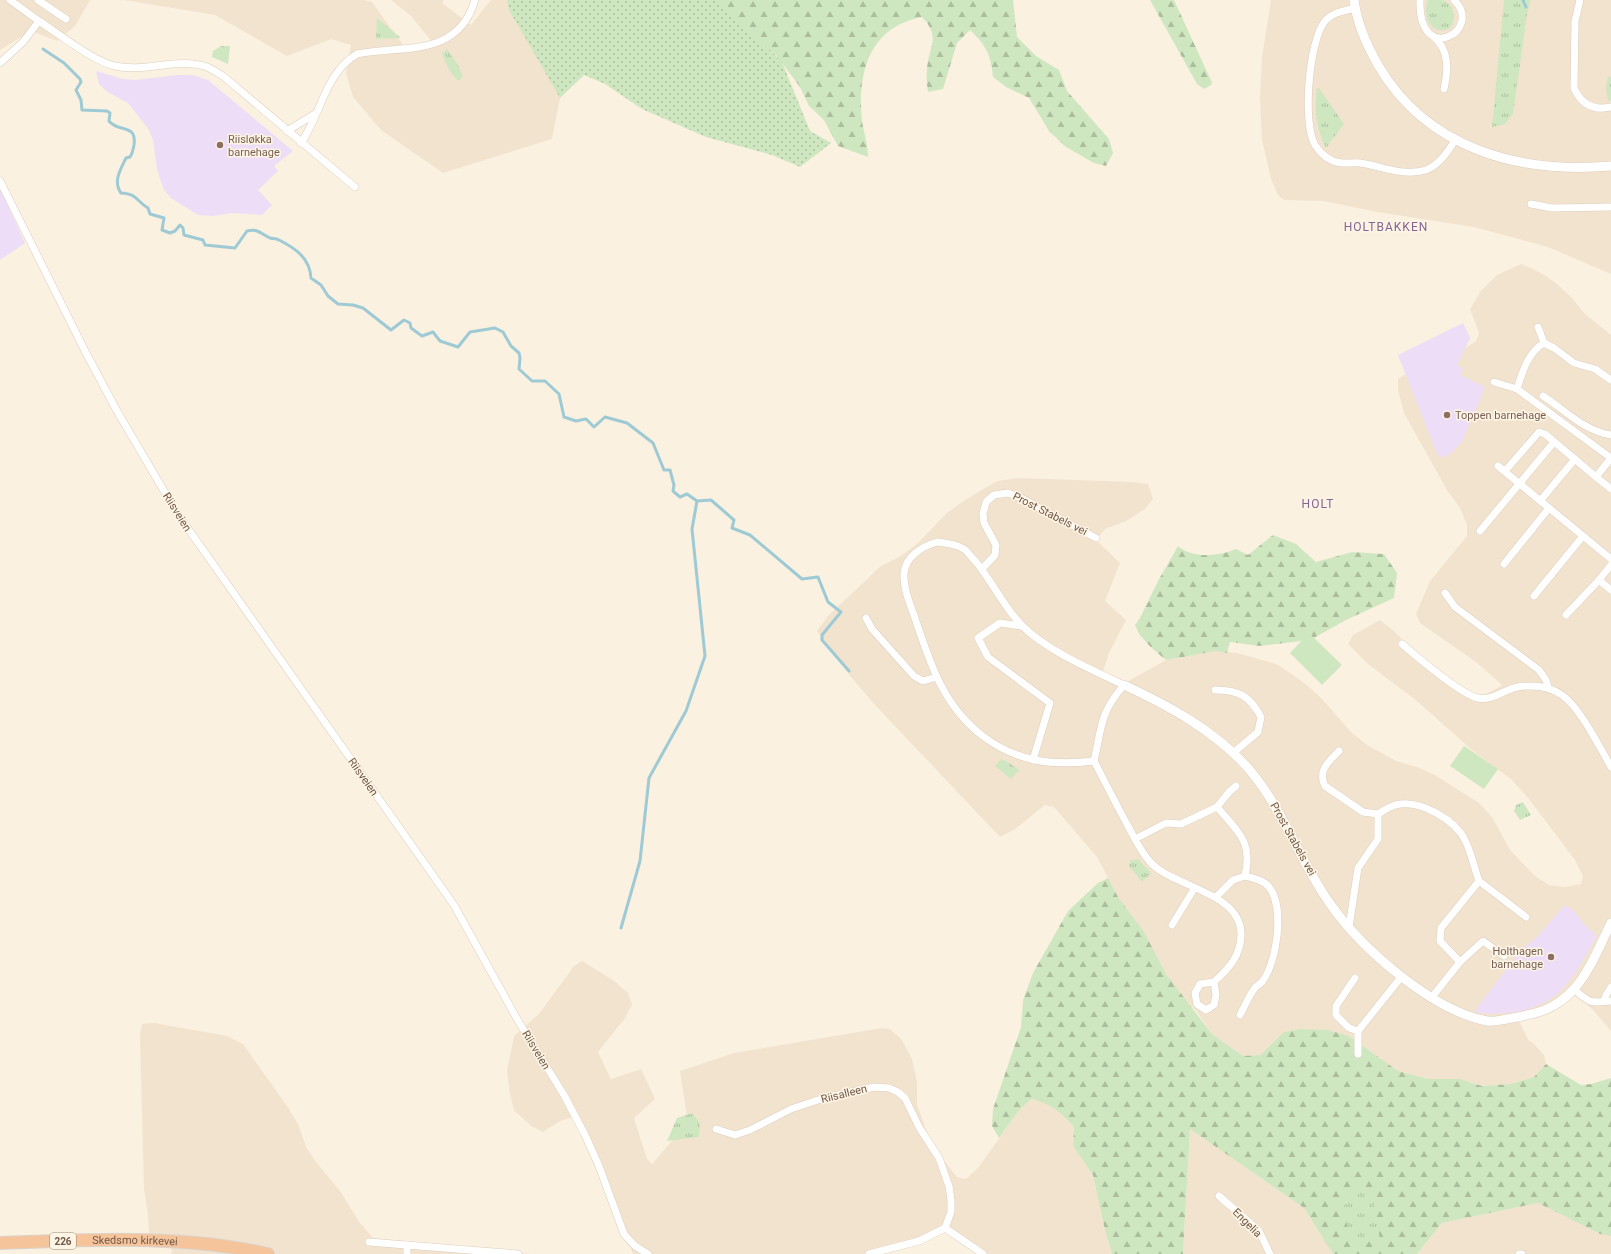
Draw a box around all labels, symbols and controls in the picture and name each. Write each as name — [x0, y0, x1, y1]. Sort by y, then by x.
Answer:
place label: Riisløkka barnehage — [228, 133, 280, 159]
marker: Riisløkka barnehage — [215, 140, 225, 150]
district label: HOLTBAKKEN — [1344, 220, 1428, 234]
place label: Toppen barnehage — [1455, 409, 1546, 422]
marker: Toppen barnehage — [1442, 410, 1452, 420]
street label: Riisveien — [160, 490, 194, 534]
street label: Prost Stabels vei — [1011, 490, 1089, 538]
district label: HOLT — [1302, 497, 1334, 511]
street label: Riisveien — [345, 755, 381, 799]
street label: Prost Stabels vei — [1267, 800, 1319, 878]
place label: Holthagen barnehage — [1491, 945, 1543, 971]
marker: Holthagen barnehage — [1546, 952, 1556, 962]
street label: Riisveien — [519, 1028, 553, 1072]
street label: Riisalleen — [820, 1082, 868, 1106]
street label: Engelia — [1230, 1206, 1264, 1240]
road number: 226 — [50, 1233, 76, 1249]
street label: Skedsmo kirkevei — [92, 1233, 178, 1248]

